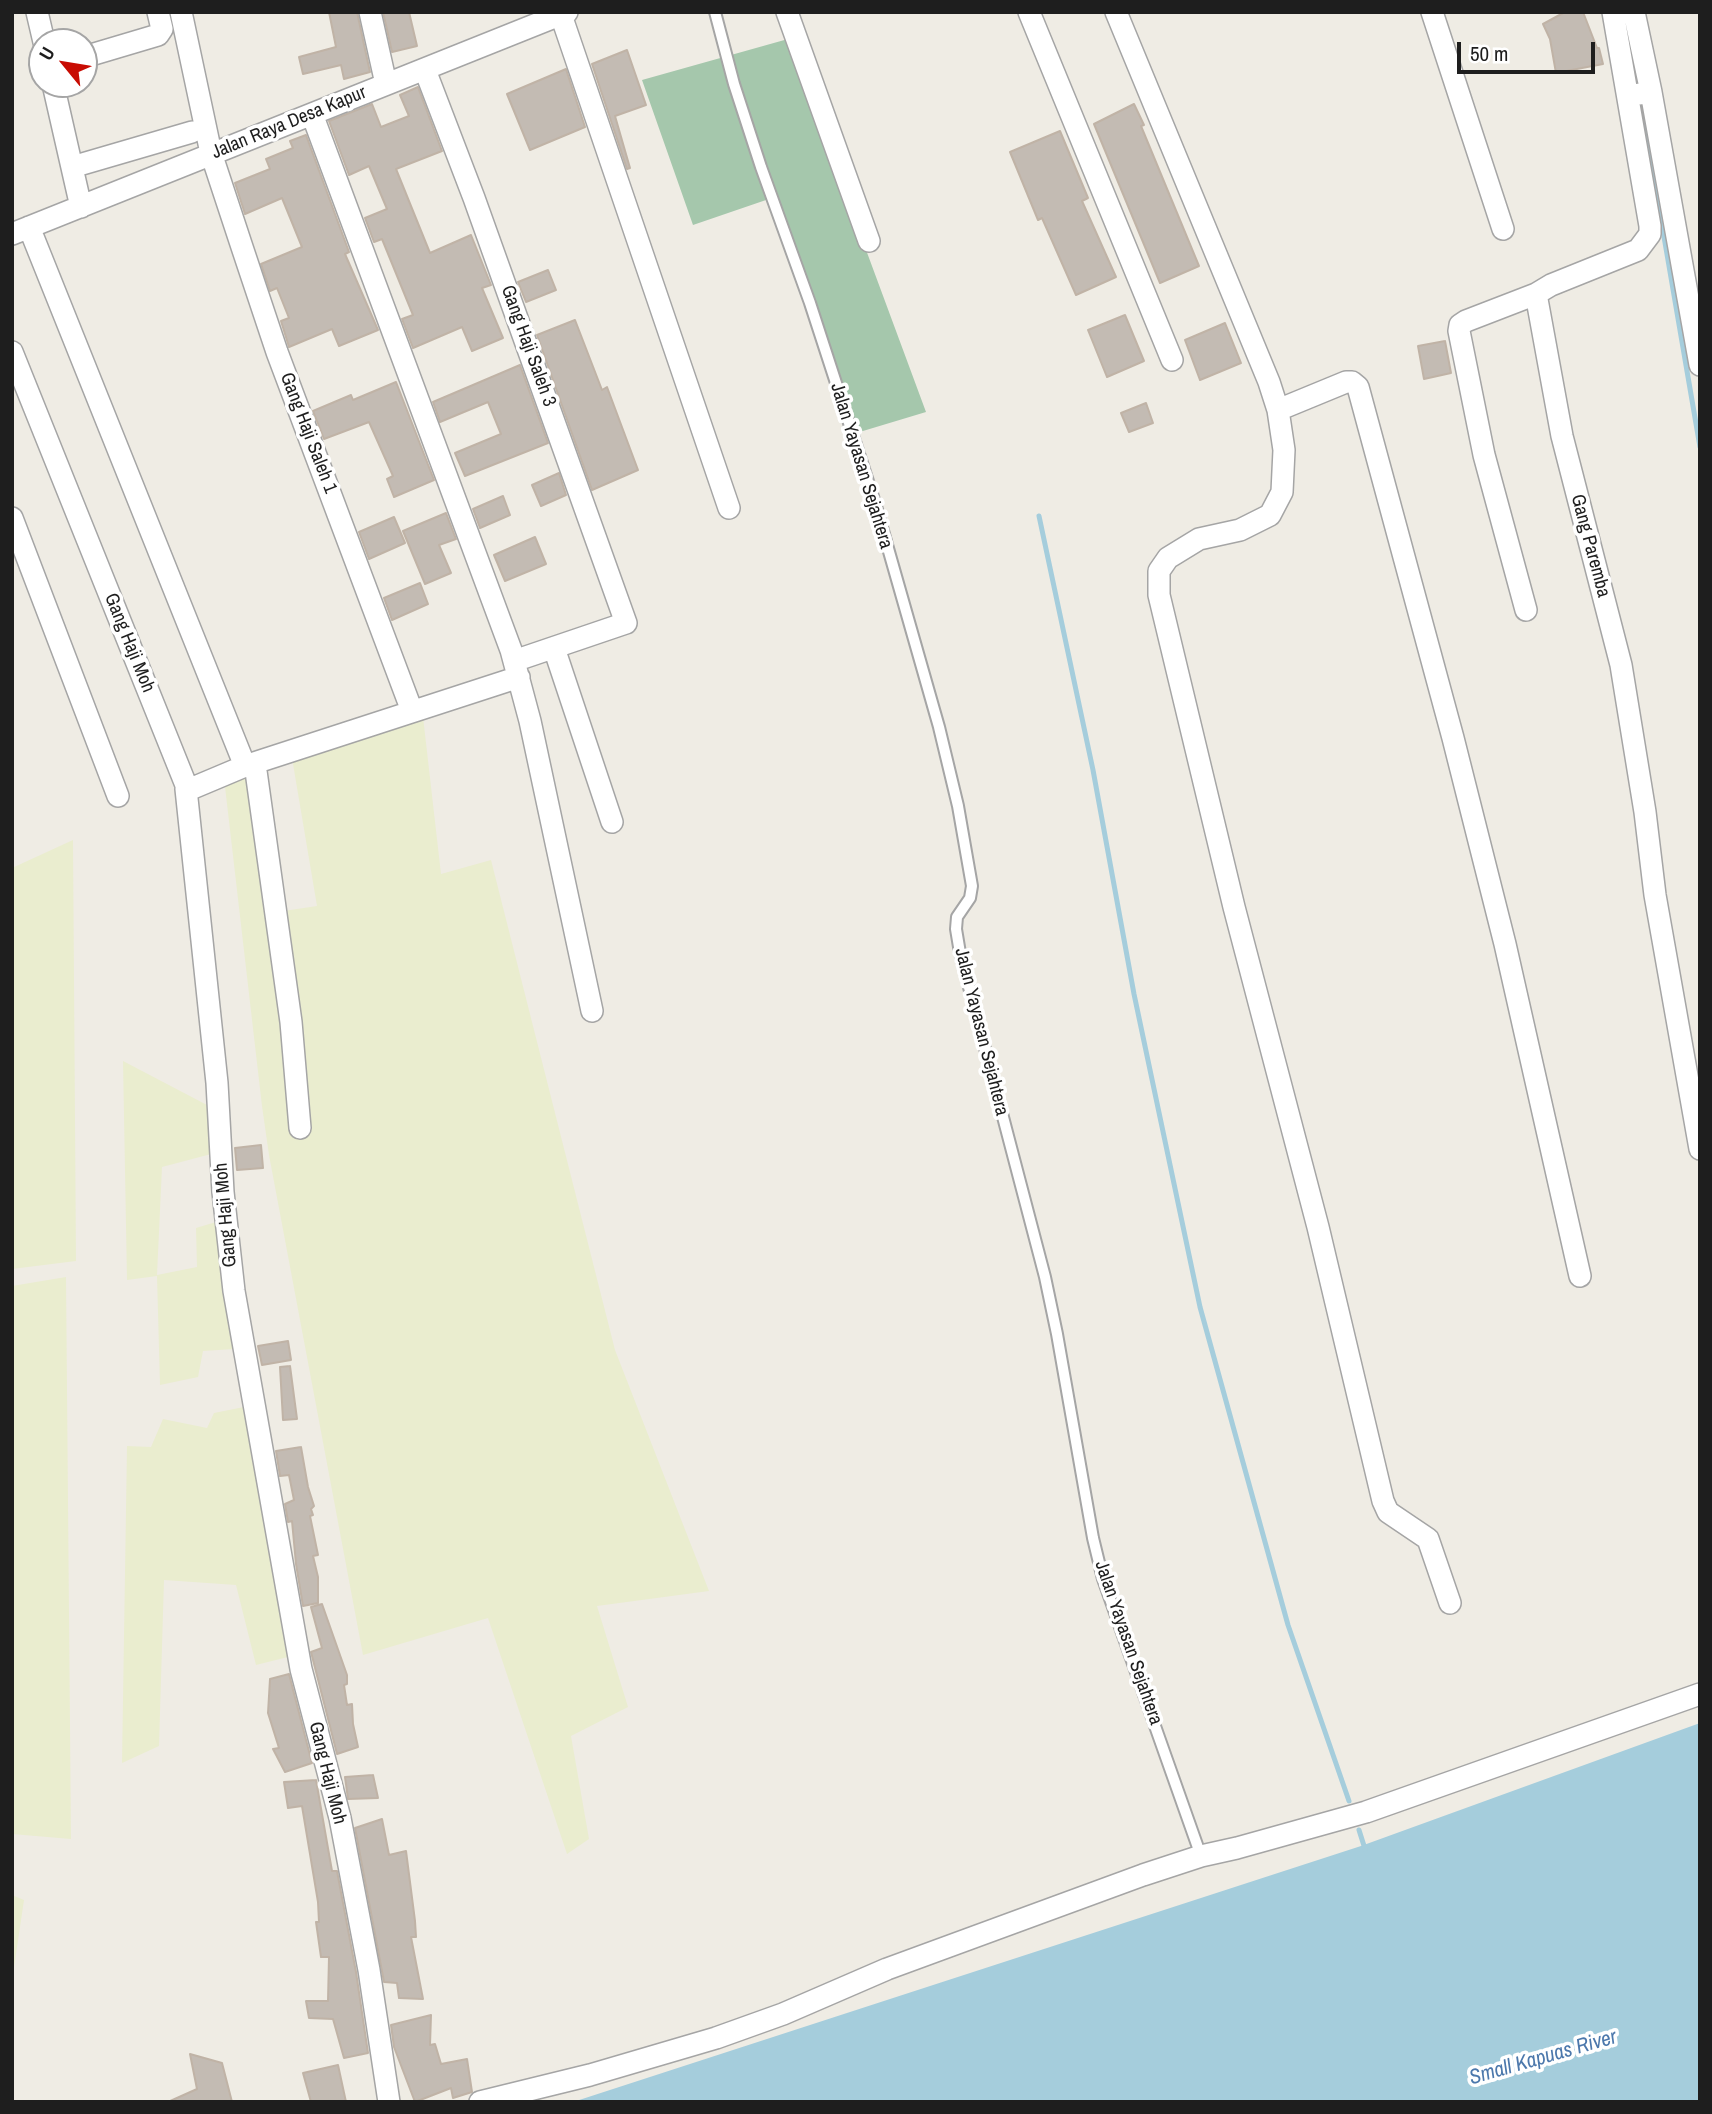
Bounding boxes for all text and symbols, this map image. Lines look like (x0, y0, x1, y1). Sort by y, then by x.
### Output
north arrow (28, 28, 98, 98)
scale bar (1460, 28, 1598, 72)
text: 50 m (1470, 39, 1508, 68)
text: U (32, 42, 61, 65)
street label: Jalan Raya Desa Kapur (208, 82, 370, 164)
street label: Gang Haji Saleh 3 (496, 282, 560, 410)
street label: Gang Haji Saleh 1 (275, 369, 341, 497)
street label: Jalan Yayasan Sejahtera (825, 380, 897, 552)
street label: Gang Paremba (1565, 492, 1615, 600)
street label: Gang Haji Moh (99, 590, 159, 696)
street label: Jalan Yayasan Sejahtera (949, 946, 1013, 1118)
street label: Gang Haji Moh (210, 1162, 242, 1268)
street label: Jalan Yayasan Sejahtera (1089, 1558, 1167, 1728)
street label: Gang Haji Moh (303, 1719, 351, 1827)
water label: Small Kapuas River (1466, 2025, 1620, 2091)

